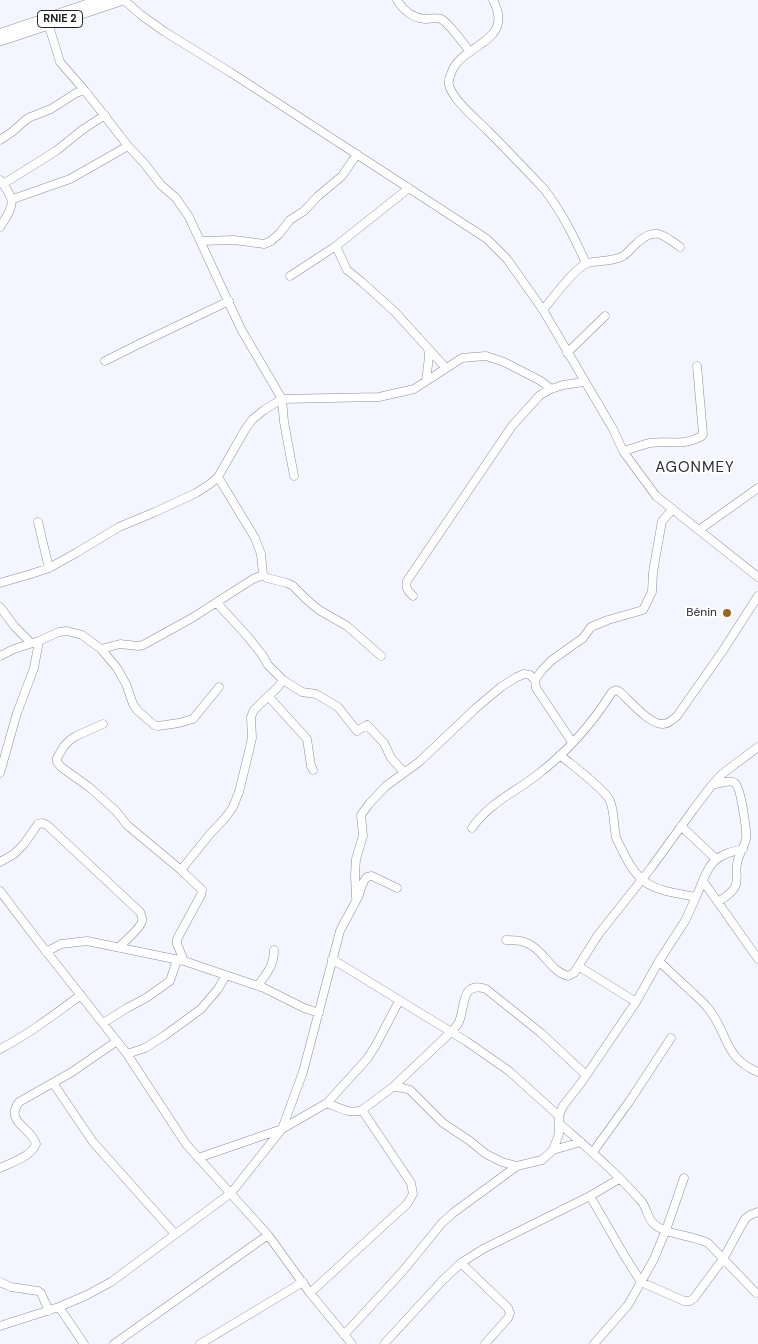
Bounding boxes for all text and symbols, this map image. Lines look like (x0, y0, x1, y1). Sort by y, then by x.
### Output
road number: RNIE 2 (38, 10, 82, 28)
district label: AGONMEY (654, 459, 736, 477)
place label: Bénin (686, 606, 717, 620)
marker: Bénin (721, 607, 733, 619)

